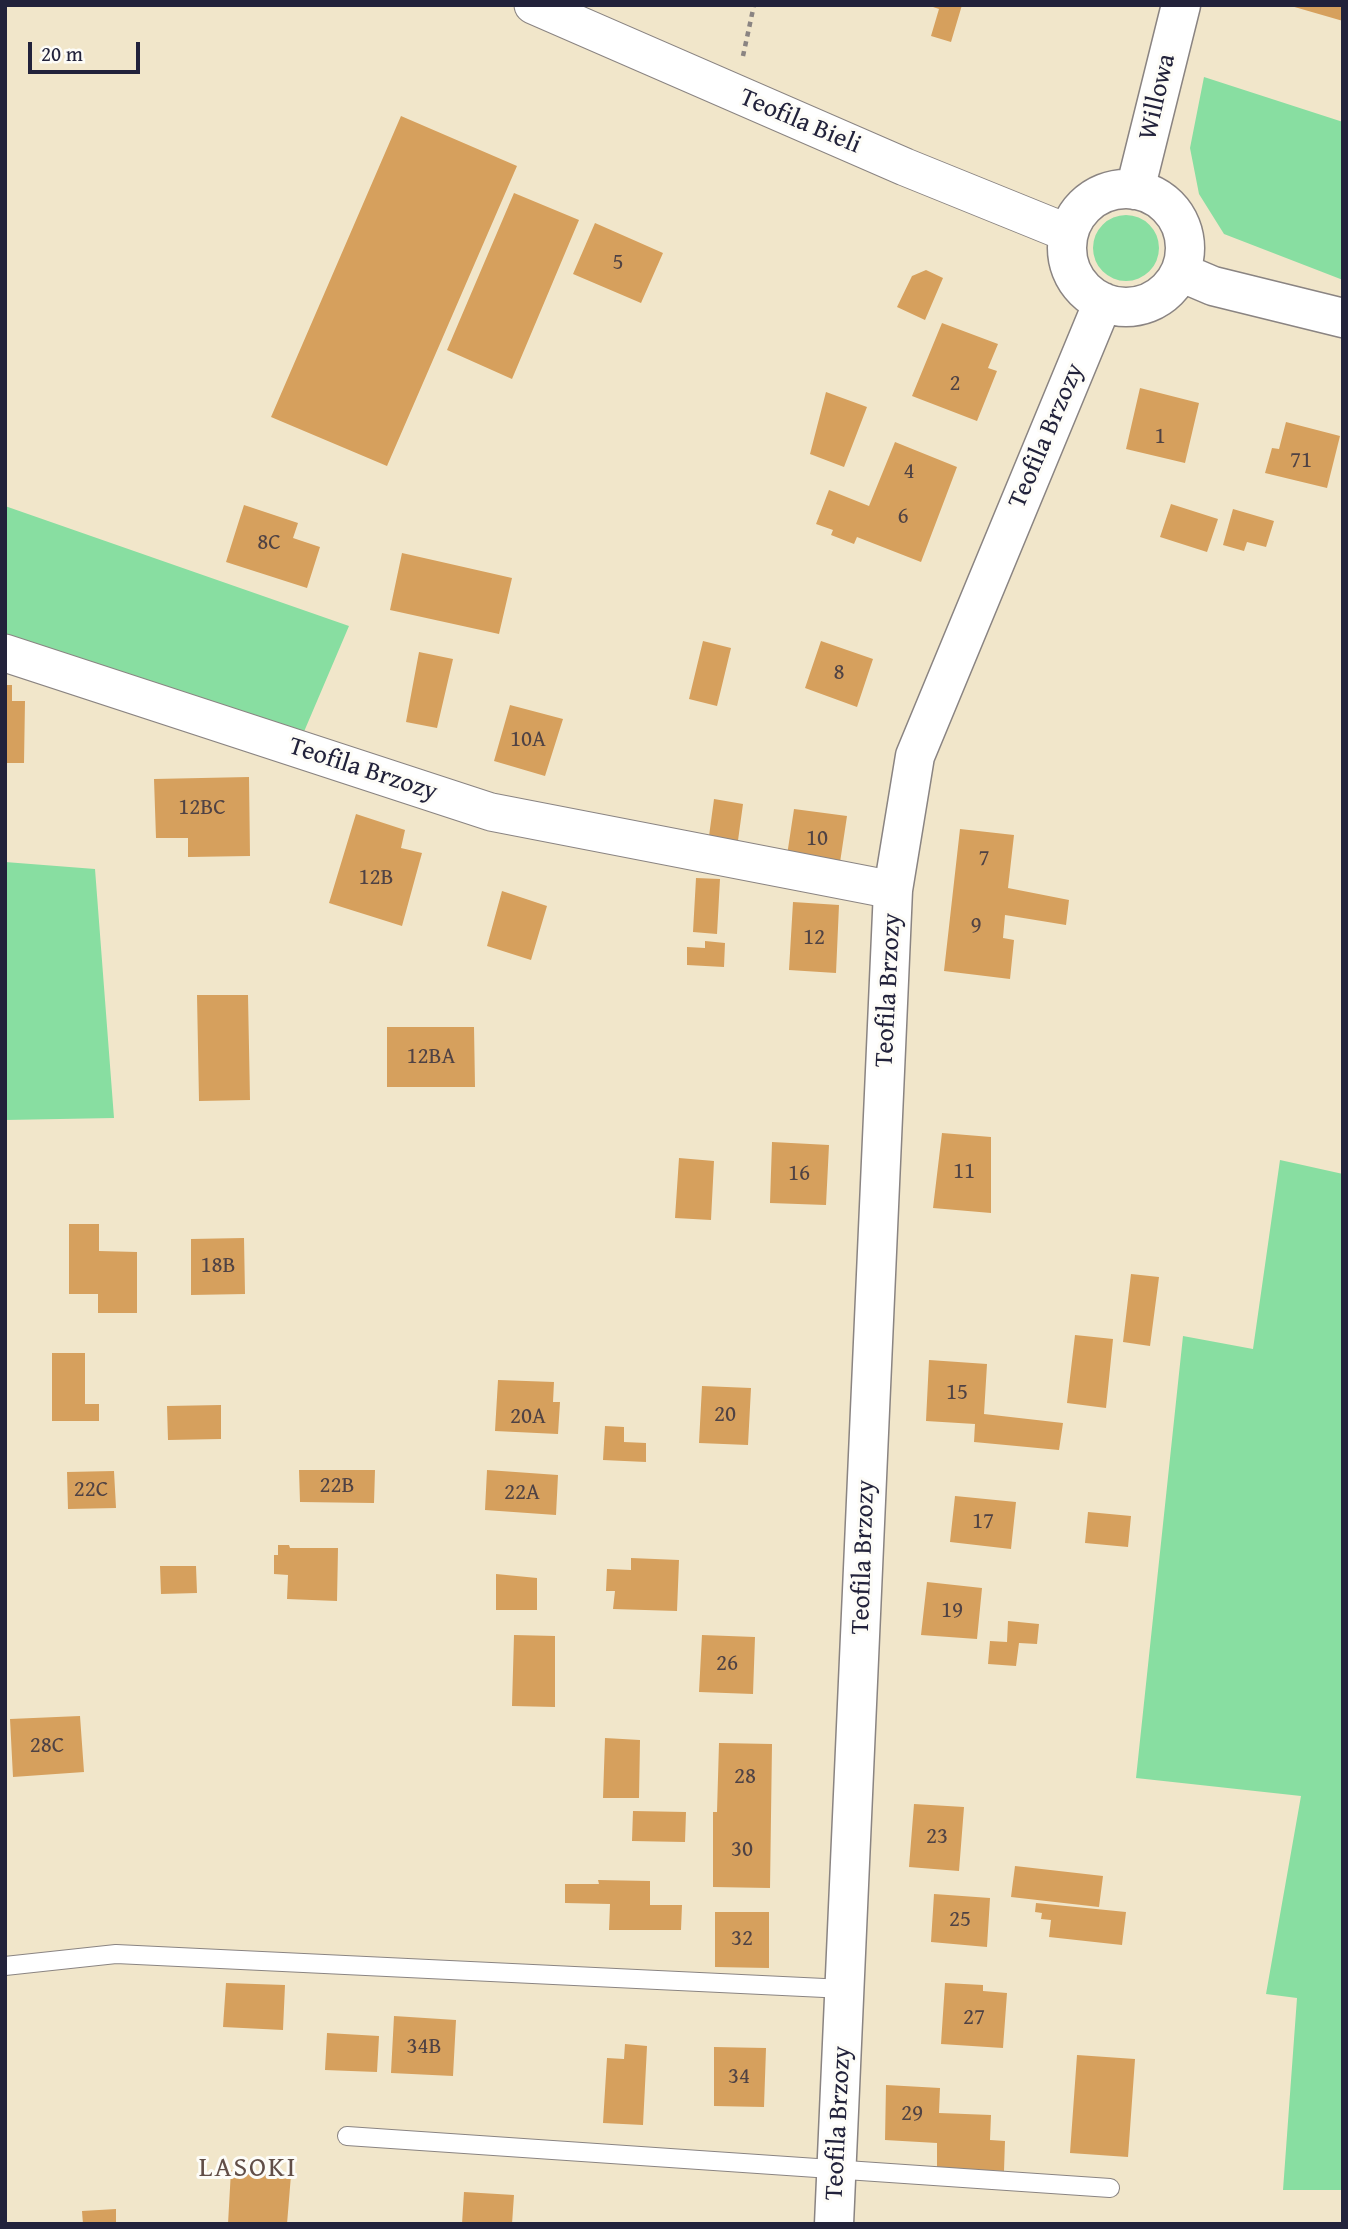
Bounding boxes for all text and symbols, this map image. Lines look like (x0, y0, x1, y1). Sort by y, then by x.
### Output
scale bar (32, 28, 144, 72)
text: 20 m (41, 38, 83, 69)
street label: Willowa (1133, 51, 1183, 143)
street label: Teofila Bieli (735, 82, 865, 162)
house number: 5 (612, 249, 624, 277)
street label: Teofila Brzozy (1002, 359, 1092, 513)
house number: 2 (949, 370, 961, 398)
house number: 1 (1154, 423, 1166, 451)
house number: 71 (1290, 447, 1312, 475)
house number: 4 (903, 458, 915, 486)
house number: 6 (897, 503, 909, 531)
house number: 8C (257, 529, 281, 557)
house number: 8 (833, 659, 845, 687)
house number: 10A (510, 726, 546, 754)
street label: Teofila Brzozy (285, 731, 441, 809)
house number: 12BC (178, 794, 226, 822)
house number: 10 (806, 825, 828, 853)
house number: 7 (978, 845, 990, 873)
house number: 12B (358, 864, 394, 892)
street label: Teofila Brzozy (869, 912, 909, 1068)
house number: 9 (970, 912, 982, 940)
house number: 12 (803, 924, 825, 952)
house number: 12BA (406, 1043, 456, 1071)
house number: 11 (953, 1158, 975, 1186)
house number: 16 (788, 1160, 810, 1188)
house number: 18B (200, 1252, 236, 1280)
house number: 15 (946, 1379, 968, 1407)
house number: 20 (714, 1401, 736, 1429)
house number: 20A (510, 1403, 546, 1431)
house number: 22B (319, 1472, 355, 1500)
house number: 22C (74, 1476, 108, 1504)
house number: 22A (504, 1479, 540, 1507)
street label: Teofila Brzozy (846, 1479, 882, 1635)
house number: 17 (972, 1508, 994, 1536)
house number: 19 (941, 1597, 963, 1625)
house number: 26 (716, 1650, 738, 1678)
house number: 28C (30, 1732, 64, 1760)
house number: 28 (734, 1763, 756, 1791)
house number: 23 (926, 1823, 948, 1851)
house number: 30 (731, 1836, 753, 1864)
house number: 25 (949, 1906, 971, 1934)
house number: 32 (731, 1925, 753, 1953)
house number: 27 (963, 2004, 985, 2032)
house number: 34B (406, 2033, 442, 2061)
street label: Teofila Brzozy (819, 2045, 859, 2201)
house number: 34 (728, 2063, 750, 2091)
house number: 29 (901, 2100, 923, 2128)
district label: LASOKI (200, 2152, 296, 2186)

